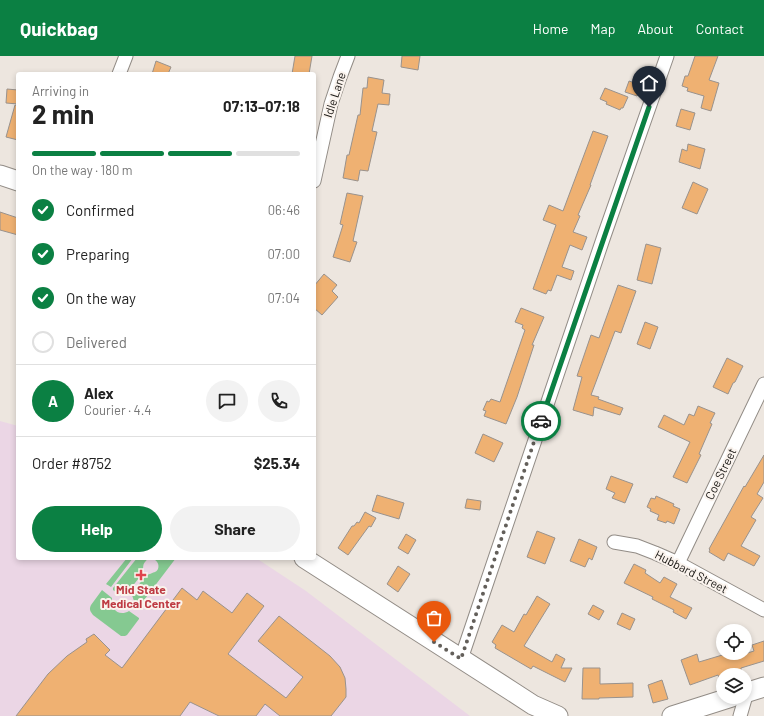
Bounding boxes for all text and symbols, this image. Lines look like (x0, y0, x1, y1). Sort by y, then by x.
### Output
text: Quickbag (20, 17, 98, 40)
text: Home (533, 20, 569, 37)
text: Map (591, 20, 615, 37)
text: About (637, 20, 674, 37)
text: Contact (696, 20, 744, 37)
pin (632, 66, 666, 107)
street label: Idle Lane (320, 70, 348, 119)
icon: home (638, 72, 660, 94)
text: Arriving in (32, 83, 89, 99)
text: 07:13–07:18 (223, 97, 300, 115)
text: 2 min (32, 98, 94, 129)
text: On the way · 180 m (32, 162, 133, 178)
icon: check (32, 199, 54, 221)
text: Confirmed (66, 201, 134, 219)
text: 06:46 (268, 202, 300, 218)
icon: check (32, 243, 54, 265)
text: Preparing (66, 245, 130, 263)
text: 07:00 (267, 246, 300, 262)
icon: check (32, 287, 54, 309)
text: On the way (66, 289, 136, 307)
text: 07:04 (268, 290, 300, 306)
text: Delivered (66, 333, 127, 351)
button: chat (206, 380, 248, 422)
button: phone (258, 380, 300, 422)
text: Alex (84, 384, 114, 402)
text: A (48, 392, 58, 410)
courier (521, 401, 561, 441)
text: Courier · 4.4 (84, 402, 152, 418)
icon: car (530, 410, 552, 432)
street label: Coe Street (702, 446, 739, 502)
text: Order #8752 (32, 454, 112, 472)
text: $25.34 (254, 454, 300, 472)
button: Help (32, 506, 162, 552)
button: Share (170, 506, 300, 552)
street label: Hubbard Street (653, 547, 730, 595)
marker: Mid State Medical Center (135, 569, 147, 581)
place label: Mid State Medical Center (101, 582, 181, 610)
pin (417, 601, 451, 642)
icon: bag (423, 607, 445, 629)
map controls (716, 624, 752, 704)
button: locate (716, 624, 752, 660)
button: layers (716, 668, 752, 704)

